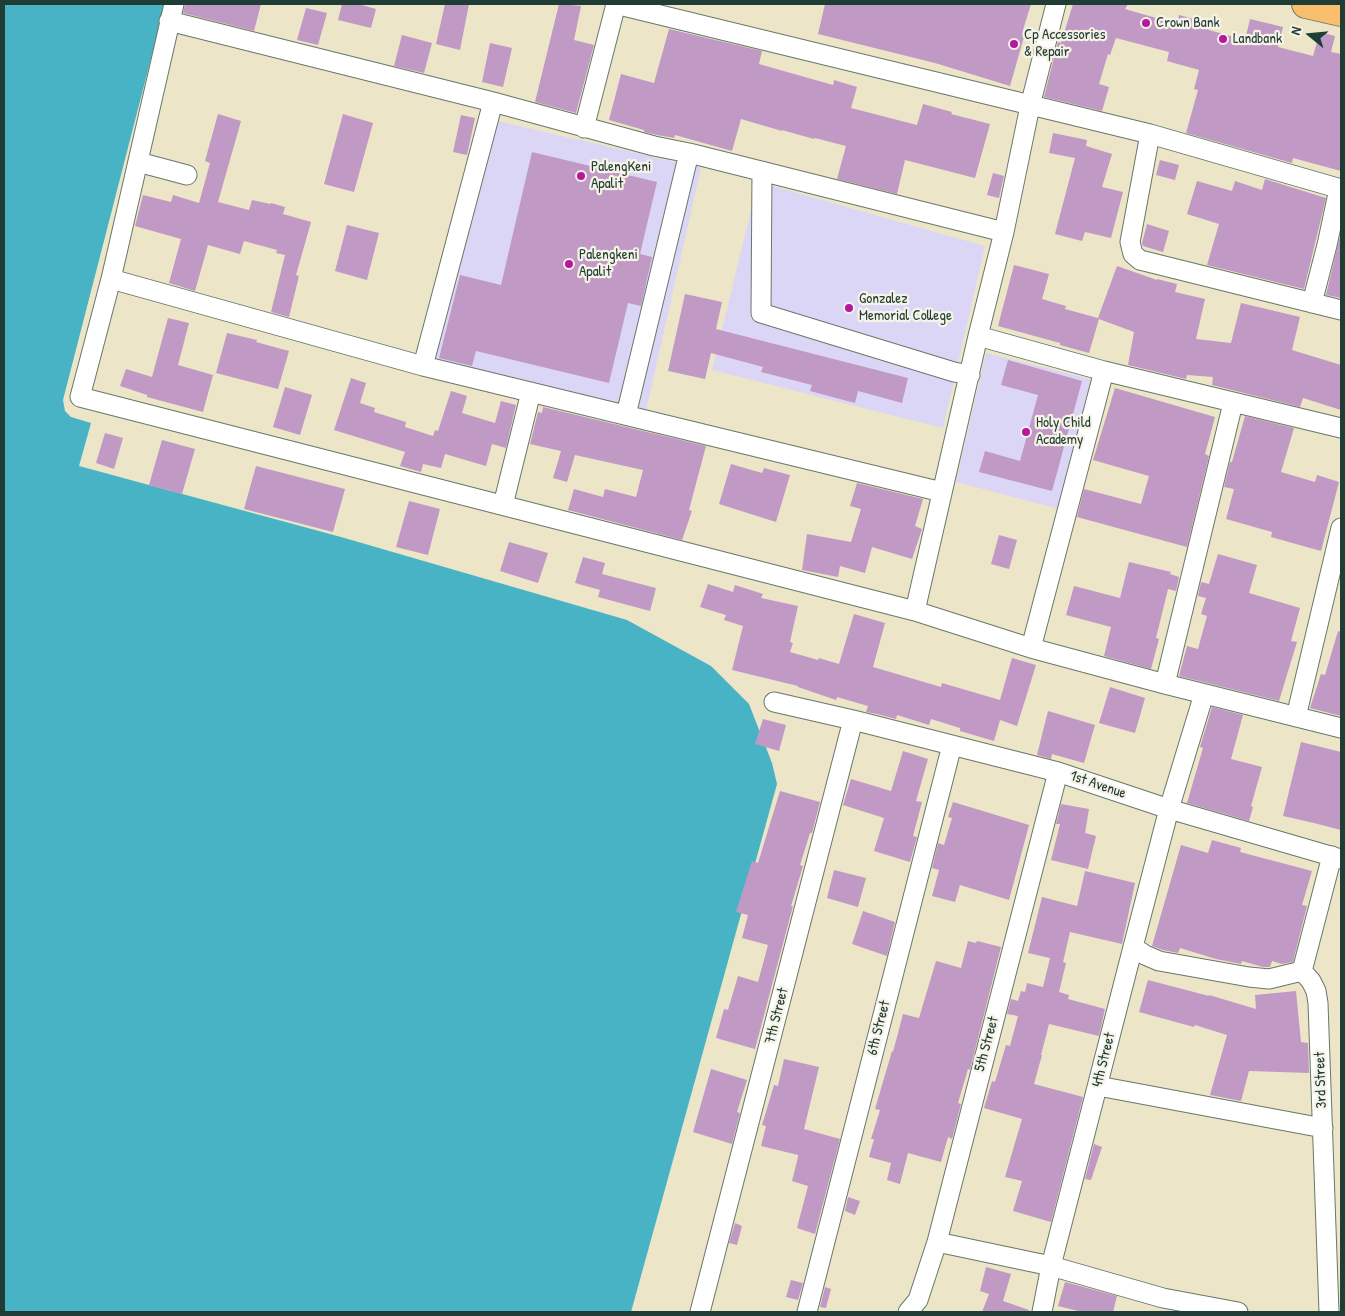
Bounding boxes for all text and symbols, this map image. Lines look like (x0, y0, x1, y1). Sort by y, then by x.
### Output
north arrow (1285, 10, 1335, 60)
place label: Crown Bank (1156, 14, 1220, 32)
marker: Crown Bank (1140, 17, 1152, 29)
text: N (1285, 24, 1305, 37)
place label: Cp Accessories & Repair (1024, 26, 1105, 61)
place label: Landbank (1233, 30, 1282, 48)
marker: Landbank (1217, 33, 1229, 45)
marker: Cp Accessories & Repair (1008, 38, 1020, 50)
place label: PalengKeni Apalit (591, 158, 651, 193)
marker: PalengKeni Apalit (575, 170, 587, 182)
place label: Palengkeni Apalit (579, 246, 638, 281)
marker: Palengkeni Apalit (563, 258, 575, 270)
place label: Gonzalez Memorial College (859, 290, 952, 325)
marker: Gonzalez Memorial College (843, 302, 855, 314)
place label: Holy Child Academy (1036, 414, 1091, 449)
marker: Holy Child Academy (1020, 426, 1032, 438)
street label: 1st Avenue (1068, 767, 1128, 803)
street label: 7th Street (761, 986, 793, 1046)
street label: 6th Street (864, 999, 894, 1057)
street label: 5th Street (971, 1015, 1003, 1073)
street label: 4th Street (1089, 1031, 1119, 1089)
street label: 3rd Street (1311, 1051, 1331, 1109)

